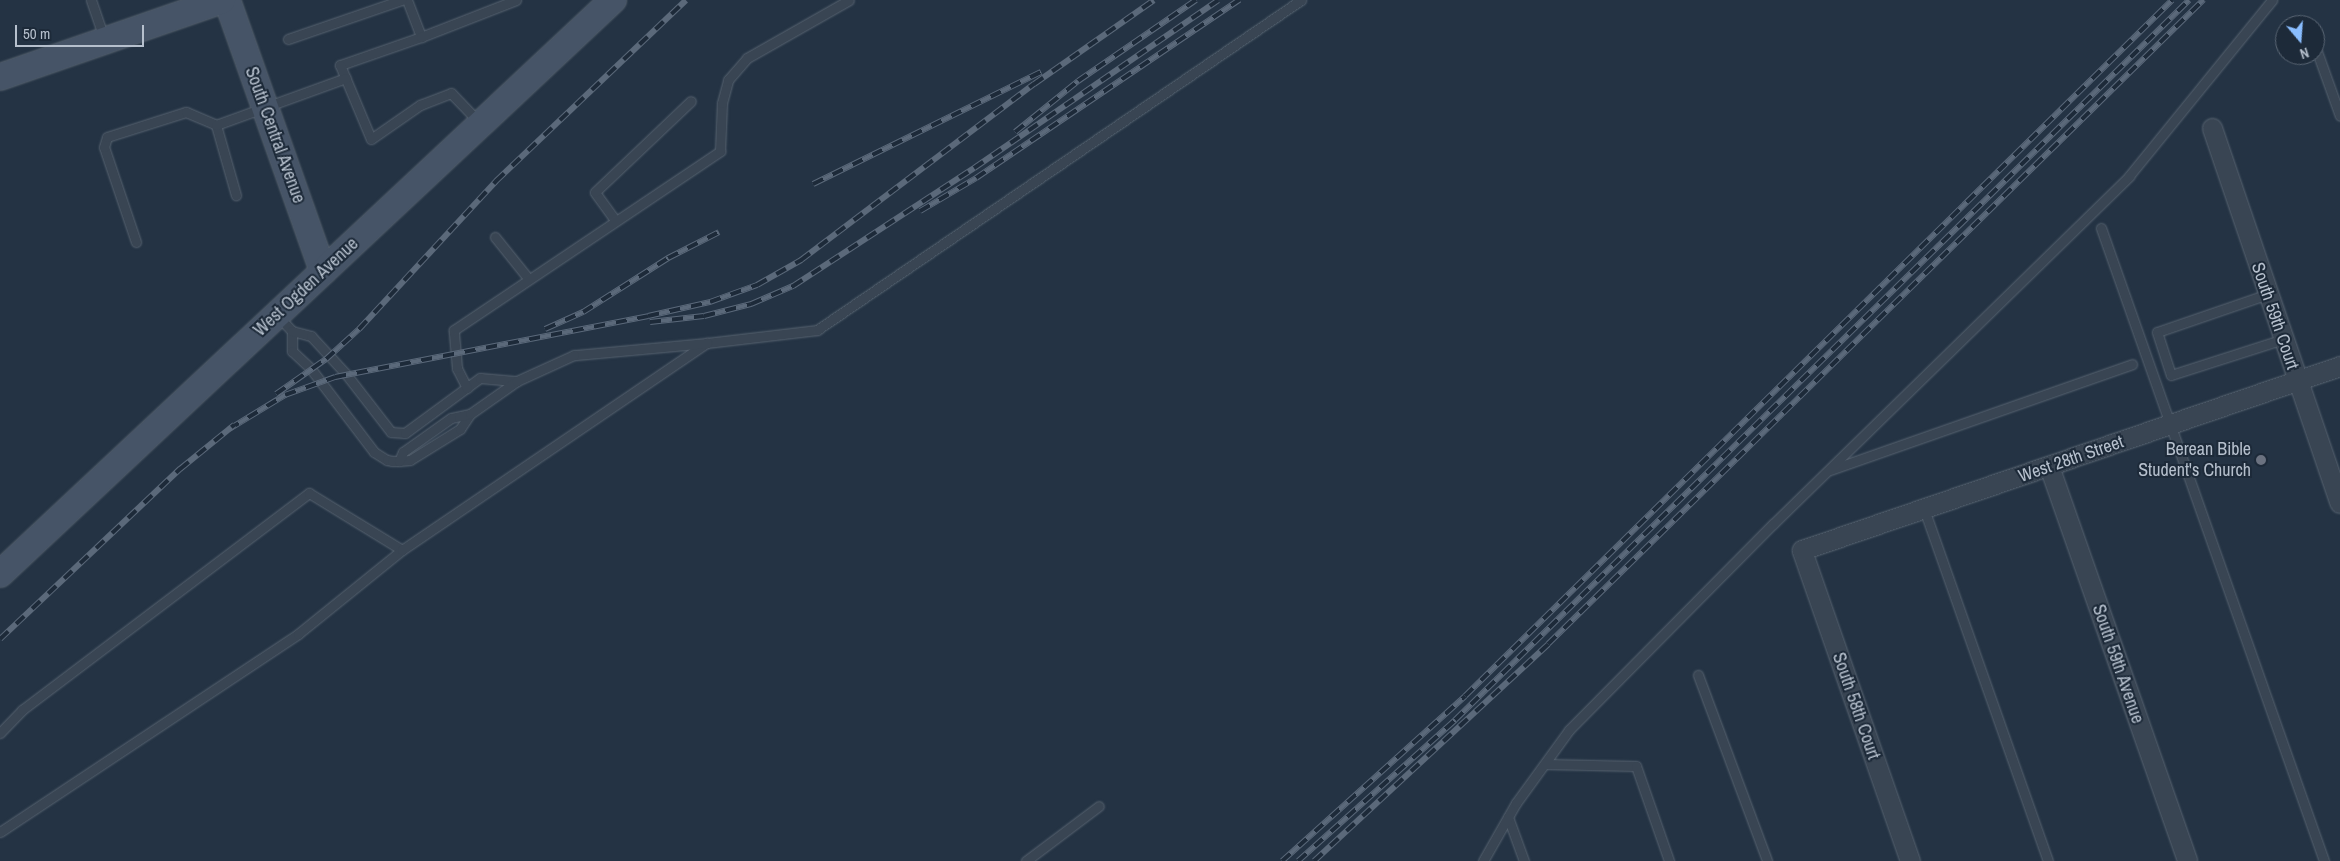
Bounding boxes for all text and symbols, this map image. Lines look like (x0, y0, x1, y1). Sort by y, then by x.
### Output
scale bar (18, 15, 146, 47)
north arrow (2275, 15, 2325, 65)
text: 50 m (23, 23, 50, 44)
text: N (2298, 43, 2311, 63)
street label: South Central Avenue (240, 64, 310, 206)
street label: West Ogden Avenue (249, 233, 363, 341)
street label: South 59th Court (2247, 260, 2303, 372)
street label: West 28th Street (2016, 431, 2126, 487)
place label: Berean Bible Student's Church (2138, 439, 2251, 482)
marker: Berean Bible Student's Church (2255, 454, 2267, 466)
street label: South 59th Avenue (2087, 601, 2149, 727)
street label: South 58th Court (1828, 650, 1884, 762)

